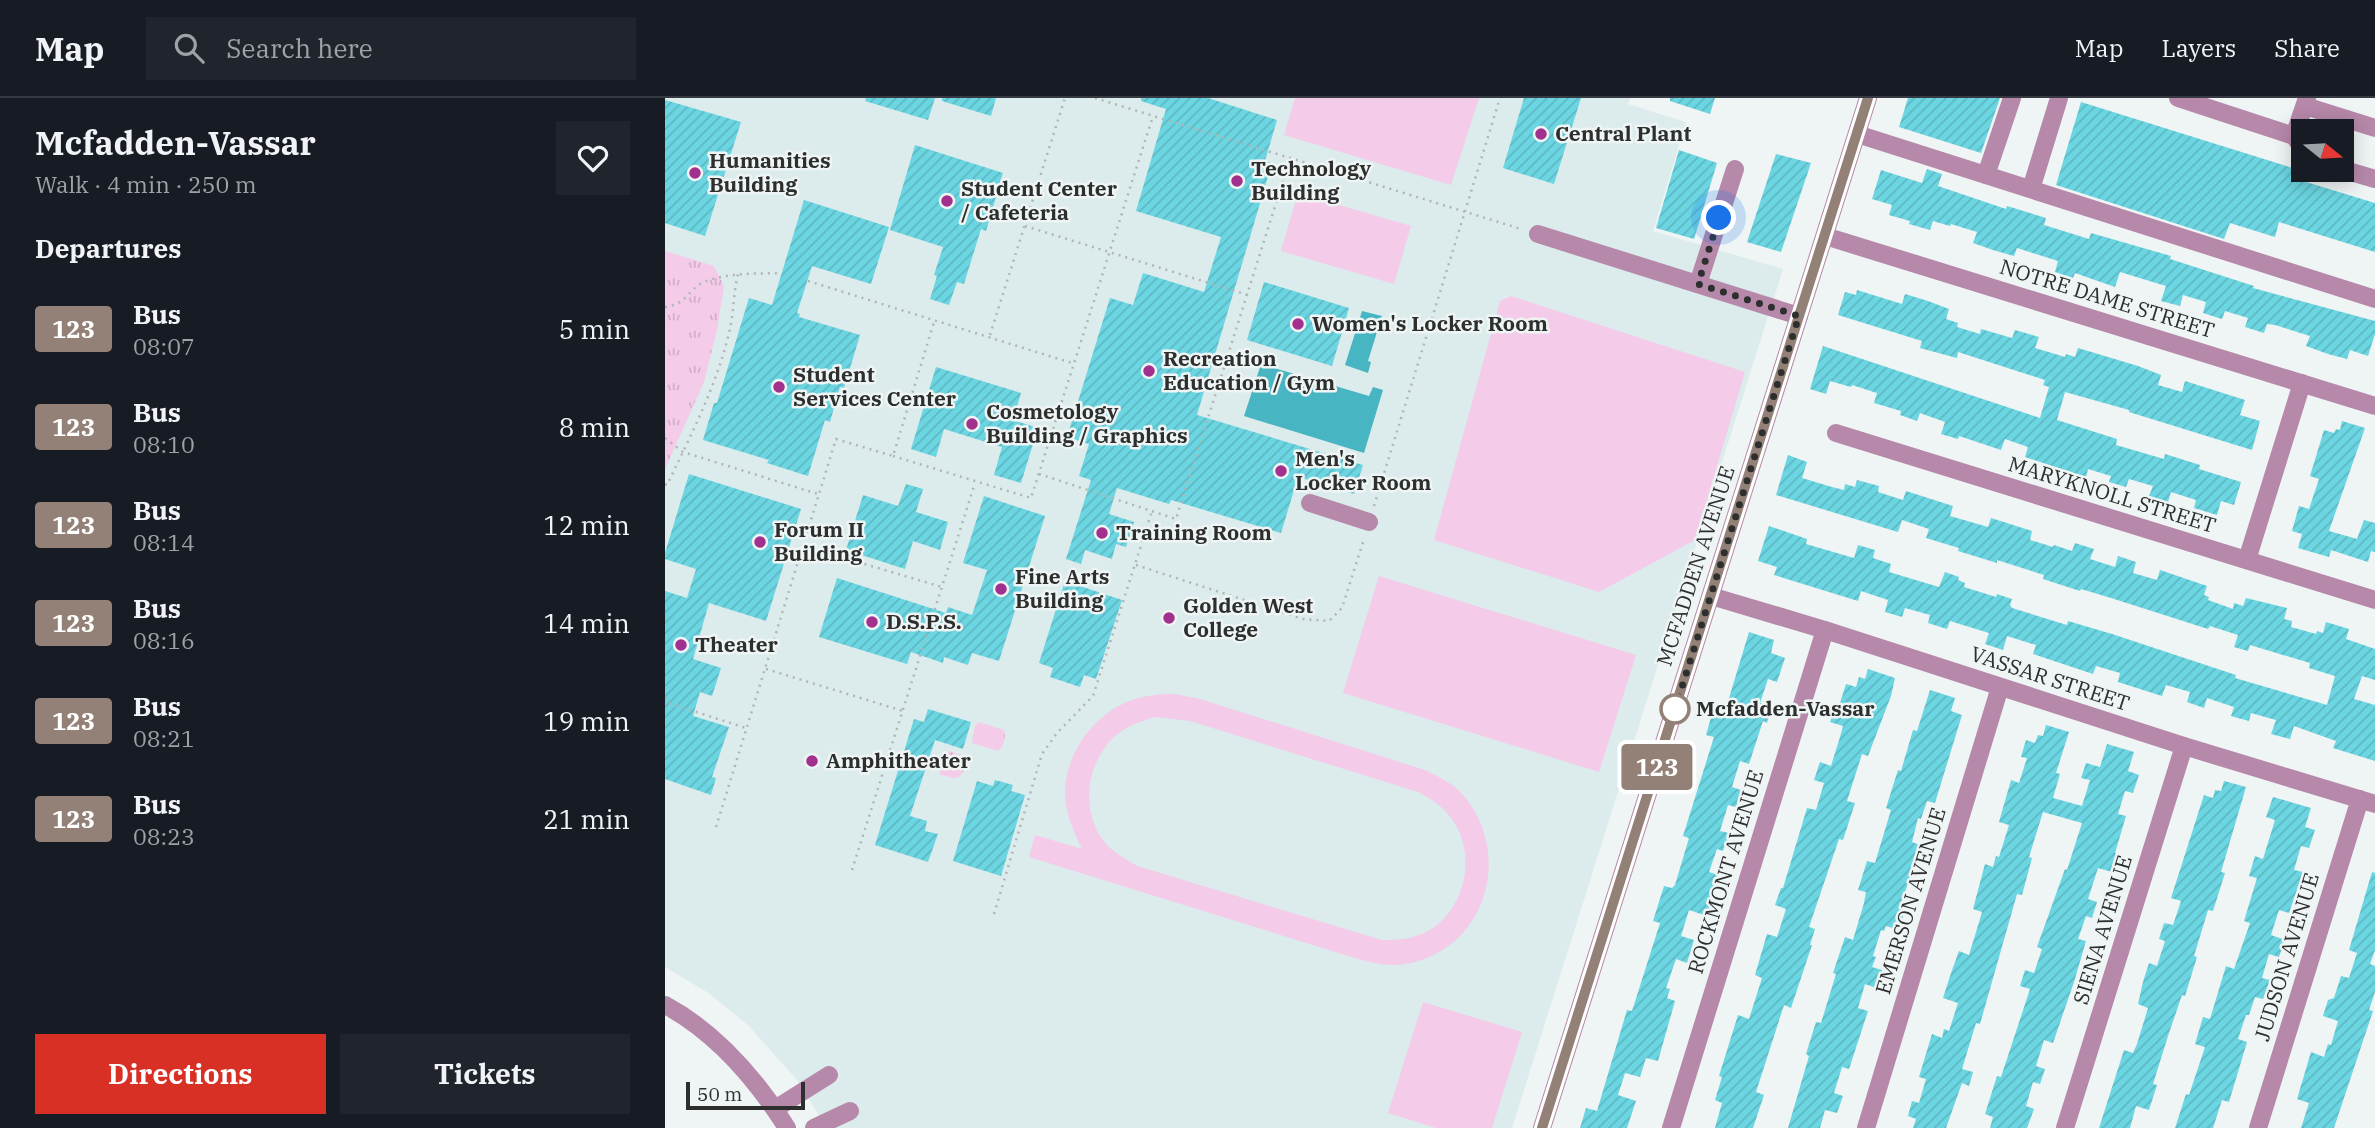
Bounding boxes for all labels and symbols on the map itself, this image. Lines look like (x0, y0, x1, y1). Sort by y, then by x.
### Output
place label: Central Plant (1555, 119, 1691, 147)
north arrow (2291, 119, 2354, 182)
marker: Central Plant (1533, 126, 1549, 142)
place label: Humanities Building (709, 146, 831, 198)
place label: Technology Building (1251, 154, 1371, 206)
marker: Humanities Building (687, 165, 703, 181)
marker: Technology Building (1229, 173, 1245, 189)
place label: Student Center / Cafeteria (961, 174, 1118, 226)
marker: Student Center / Cafeteria (939, 193, 955, 209)
your location (1701, 200, 1736, 235)
street label: NOTRE DAME STREET (1996, 252, 2218, 344)
place label: Women's Locker Room (1312, 309, 1548, 337)
marker: Women's Locker Room (1290, 316, 1306, 332)
place label: Recreation Education / Gym (1163, 344, 1335, 396)
place label: Student Services Center (793, 360, 957, 412)
marker: Recreation Education / Gym (1141, 363, 1157, 379)
marker: Student Services Center (771, 379, 787, 395)
place label: Cosmetology Building / Graphics (986, 397, 1188, 449)
marker: Cosmetology Building / Graphics (964, 416, 980, 432)
place label: Men's Locker Room (1295, 444, 1431, 496)
street label: MARYKNOLL STREET (2005, 449, 2220, 539)
street label: MCFADDEN AVENUE (1649, 462, 1741, 669)
marker: Men's Locker Room (1273, 463, 1289, 479)
place label: Forum II Building (774, 515, 864, 567)
place label: Training Room (1116, 518, 1272, 546)
marker: Training Room (1094, 525, 1110, 541)
marker: Forum II Building (752, 534, 768, 550)
place label: Fine Arts Building (1015, 562, 1109, 614)
marker: Fine Arts Building (993, 581, 1009, 597)
place label: Golden West College (1183, 591, 1313, 643)
place label: D.S.P.S. (886, 607, 962, 635)
marker: Golden West College (1161, 610, 1177, 626)
marker: D.S.P.S. (864, 614, 880, 630)
place label: Theater (695, 630, 779, 658)
marker: Theater (673, 637, 689, 653)
street label: VASSAR STREET (1967, 639, 2133, 717)
marker: Mcfadden-Vassar (1660, 694, 1690, 724)
place label: Mcfadden-Vassar (1696, 694, 1875, 722)
line badge: 123 (1617, 744, 1697, 790)
place label: Amphitheater (826, 746, 971, 774)
marker: Amphitheater (804, 753, 820, 769)
street label: ROCKMONT AVENUE (1681, 766, 1769, 977)
street label: EMERSON AVENUE (1868, 804, 1952, 998)
street label: SIENA AVENUE (2066, 852, 2138, 1008)
street label: JUDSON AVENUE (2247, 869, 2325, 1044)
scale bar (686, 1079, 805, 1111)

